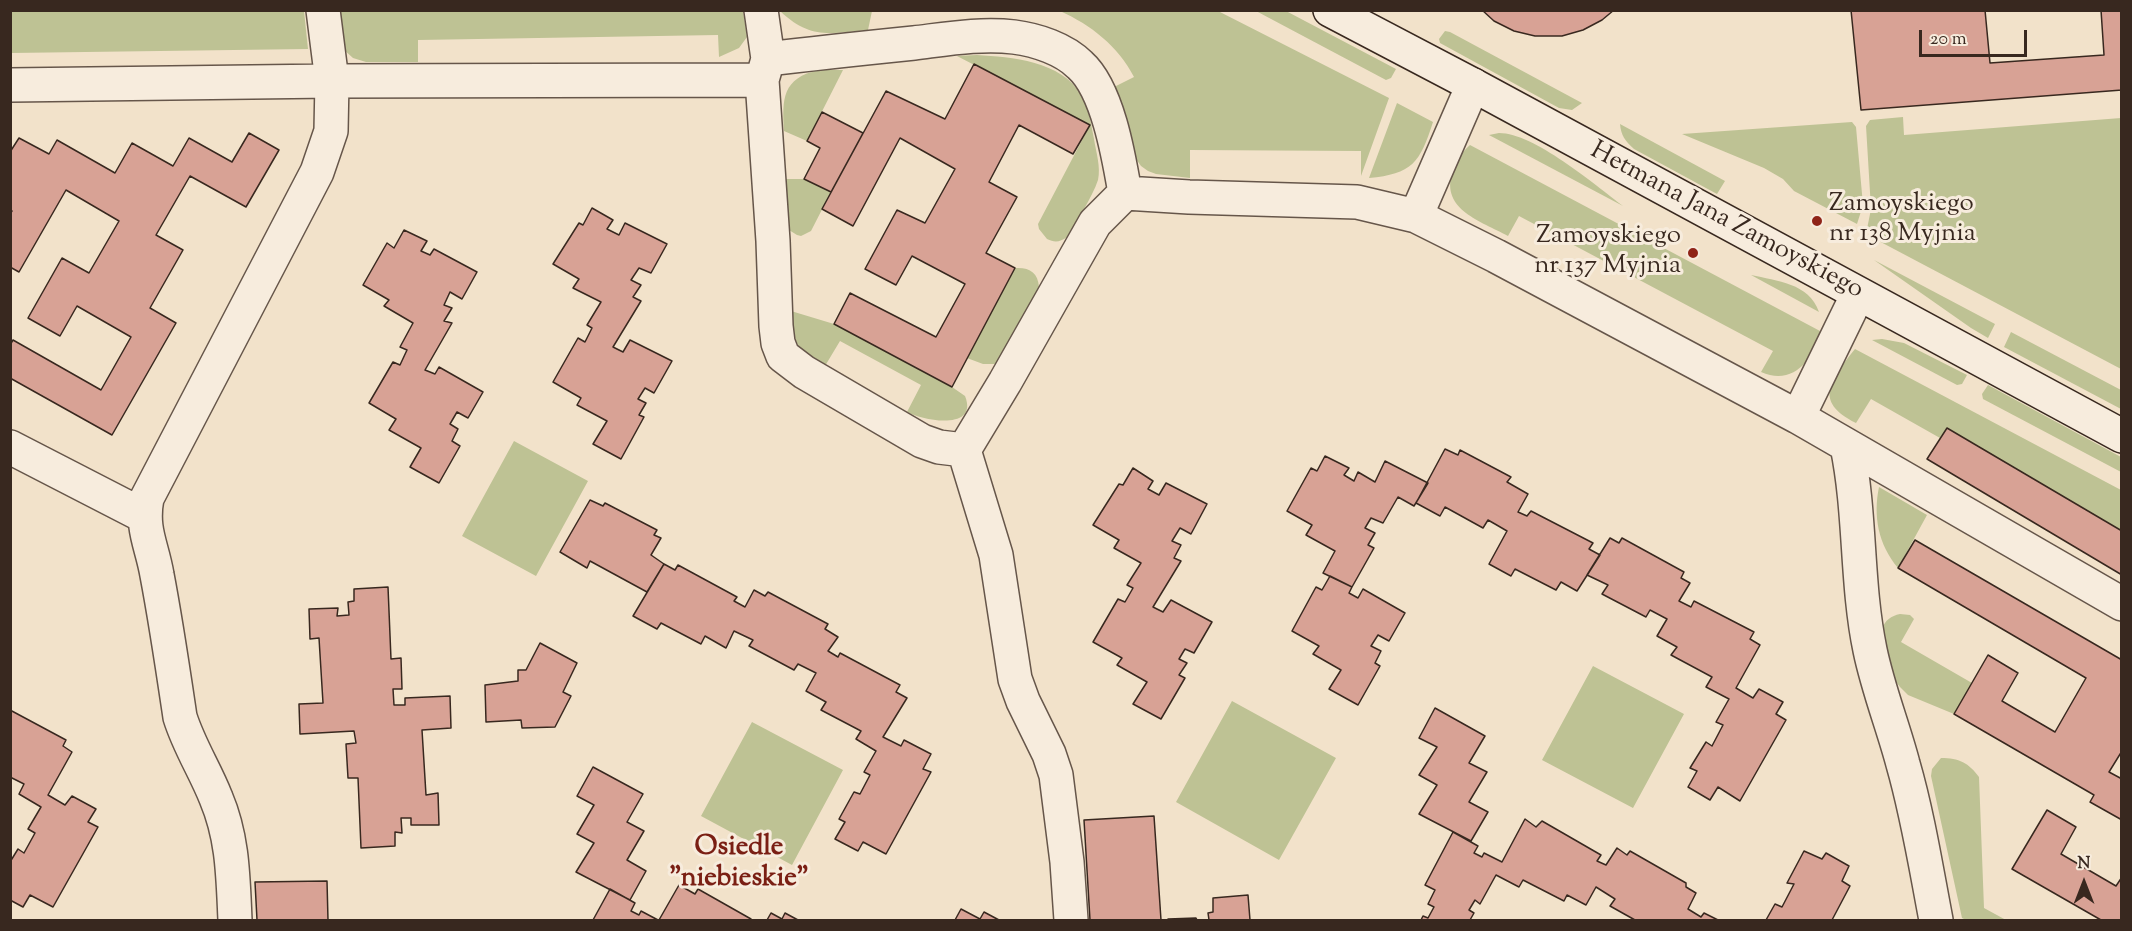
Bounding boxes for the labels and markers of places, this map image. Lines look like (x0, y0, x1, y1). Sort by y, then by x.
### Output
place label: Zamoyskiego nr 138 Myjnia (1829, 190, 1976, 252)
marker: Zamoyskiego nr 138 Myjnia (1810, 214, 1824, 228)
place label: Zamoyskiego nr 137 Myjnia (1534, 222, 1681, 284)
marker: Zamoyskiego nr 137 Myjnia (1686, 246, 1700, 260)

